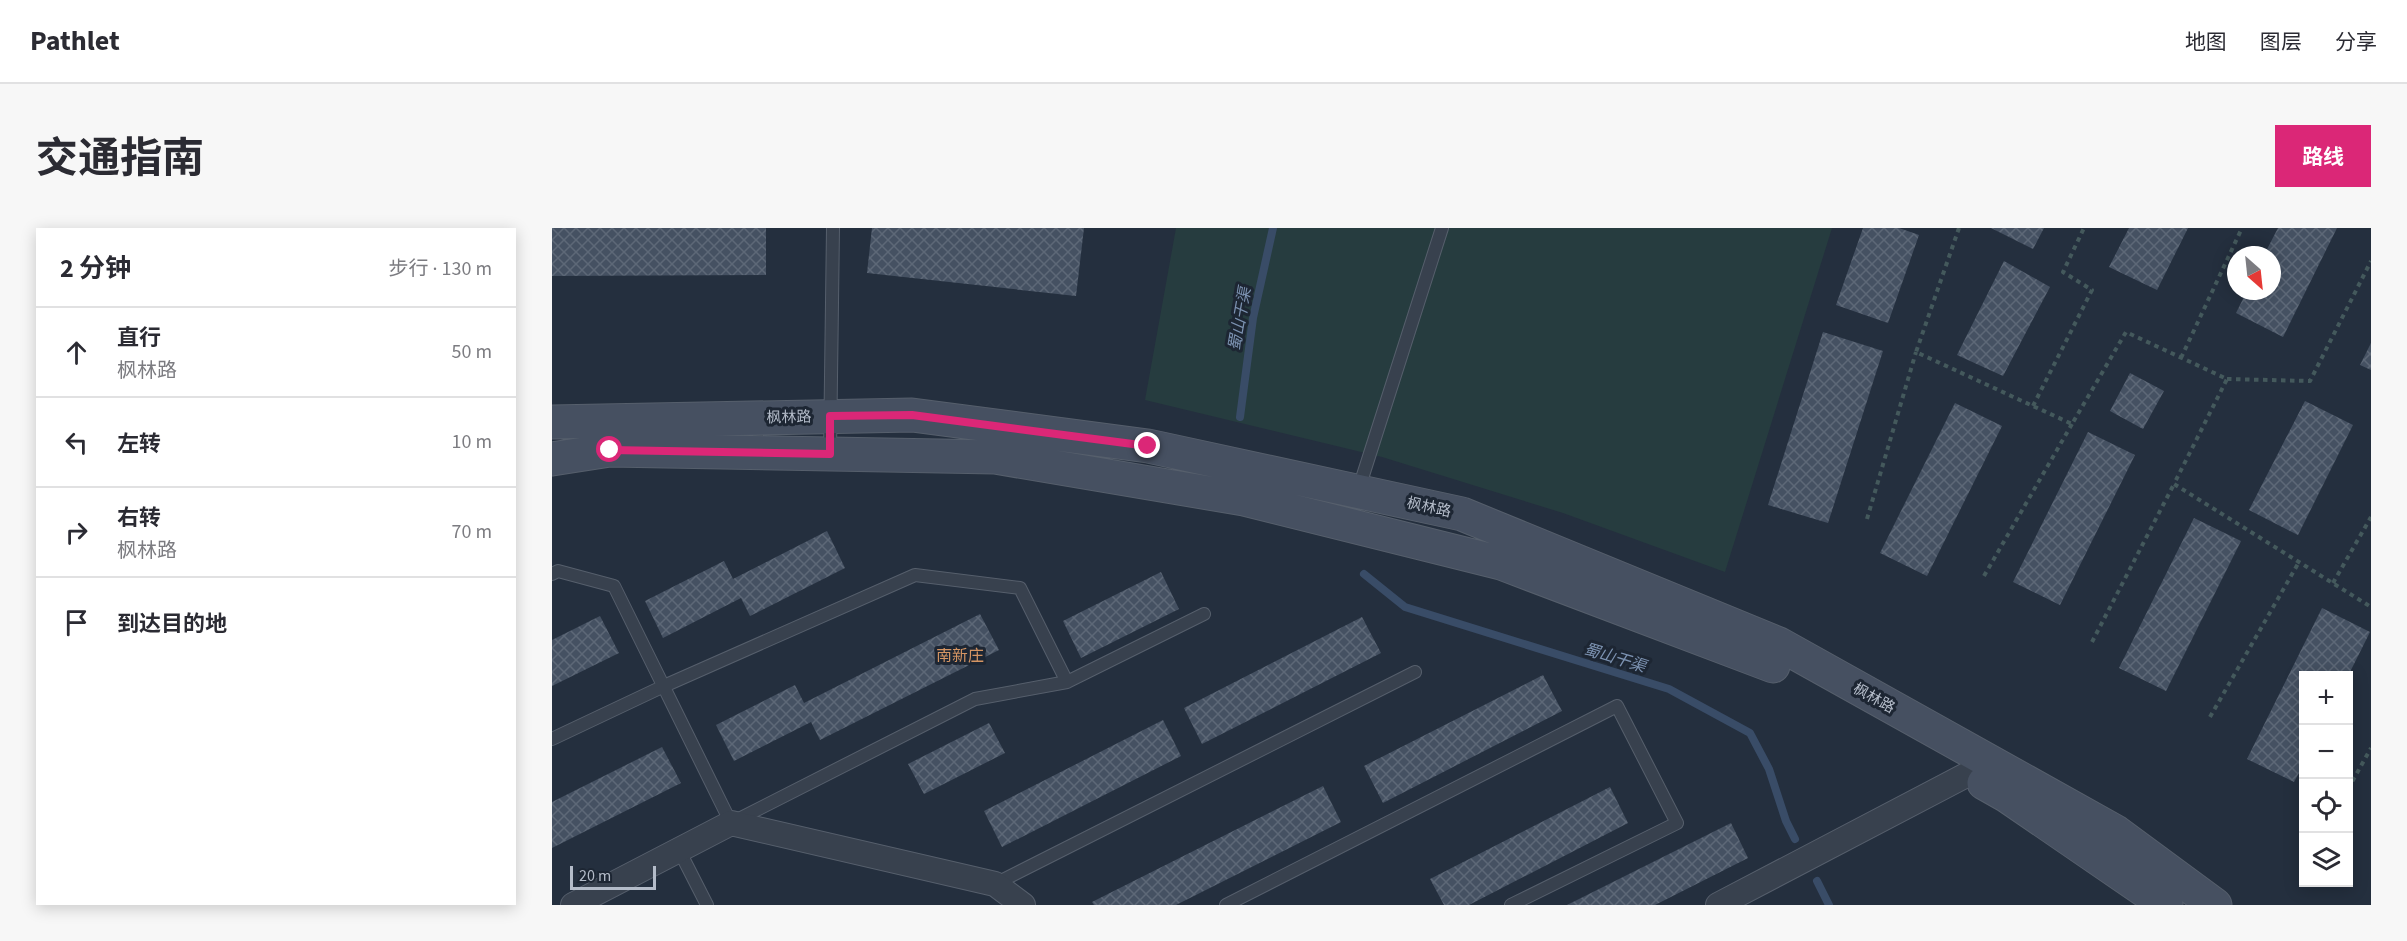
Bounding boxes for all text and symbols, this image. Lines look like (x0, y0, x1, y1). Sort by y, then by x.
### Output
text: Pathlet (30, 21, 120, 61)
text: 地图 (2185, 27, 2227, 57)
text: 图层 (2260, 27, 2302, 57)
text: 分享 (2335, 27, 2377, 57)
button: 路线 (2275, 125, 2371, 187)
text: 交通指南 (36, 129, 204, 189)
north arrow (2227, 246, 2281, 300)
text: 2 分钟 (60, 250, 131, 287)
text: 步行 · 130 m (389, 255, 492, 283)
water label: 蜀山干渠 (1224, 284, 1257, 353)
text: 直行 (117, 322, 161, 354)
icon: ahead (60, 336, 93, 369)
text: 50 m (452, 338, 492, 366)
text: 枫林路 (117, 357, 177, 385)
street label: 枫林路 (766, 407, 812, 428)
icon: left (60, 426, 93, 459)
text: 左转 (117, 428, 161, 460)
text: 10 m (452, 428, 492, 456)
route end (1134, 432, 1160, 458)
route start (596, 436, 622, 462)
street label: 枫林路 (1405, 493, 1453, 522)
text: 右转 (117, 502, 161, 534)
icon: right (60, 516, 93, 549)
text: 70 m (452, 518, 492, 546)
text: 枫林路 (117, 537, 177, 565)
icon: arrive (60, 606, 93, 639)
text: 到达目的地 (117, 608, 227, 640)
water label: 蜀山干渠 (1581, 638, 1650, 678)
district label: 南新庄 (936, 645, 984, 667)
map controls (2299, 671, 2353, 887)
button: + (2299, 671, 2353, 725)
street label: 枫林路 (1849, 678, 1899, 719)
button: − (2299, 725, 2353, 779)
button: locate (2299, 779, 2353, 833)
button: layers (2299, 833, 2353, 887)
scale bar (570, 863, 656, 890)
text: 20 m (579, 865, 611, 887)

